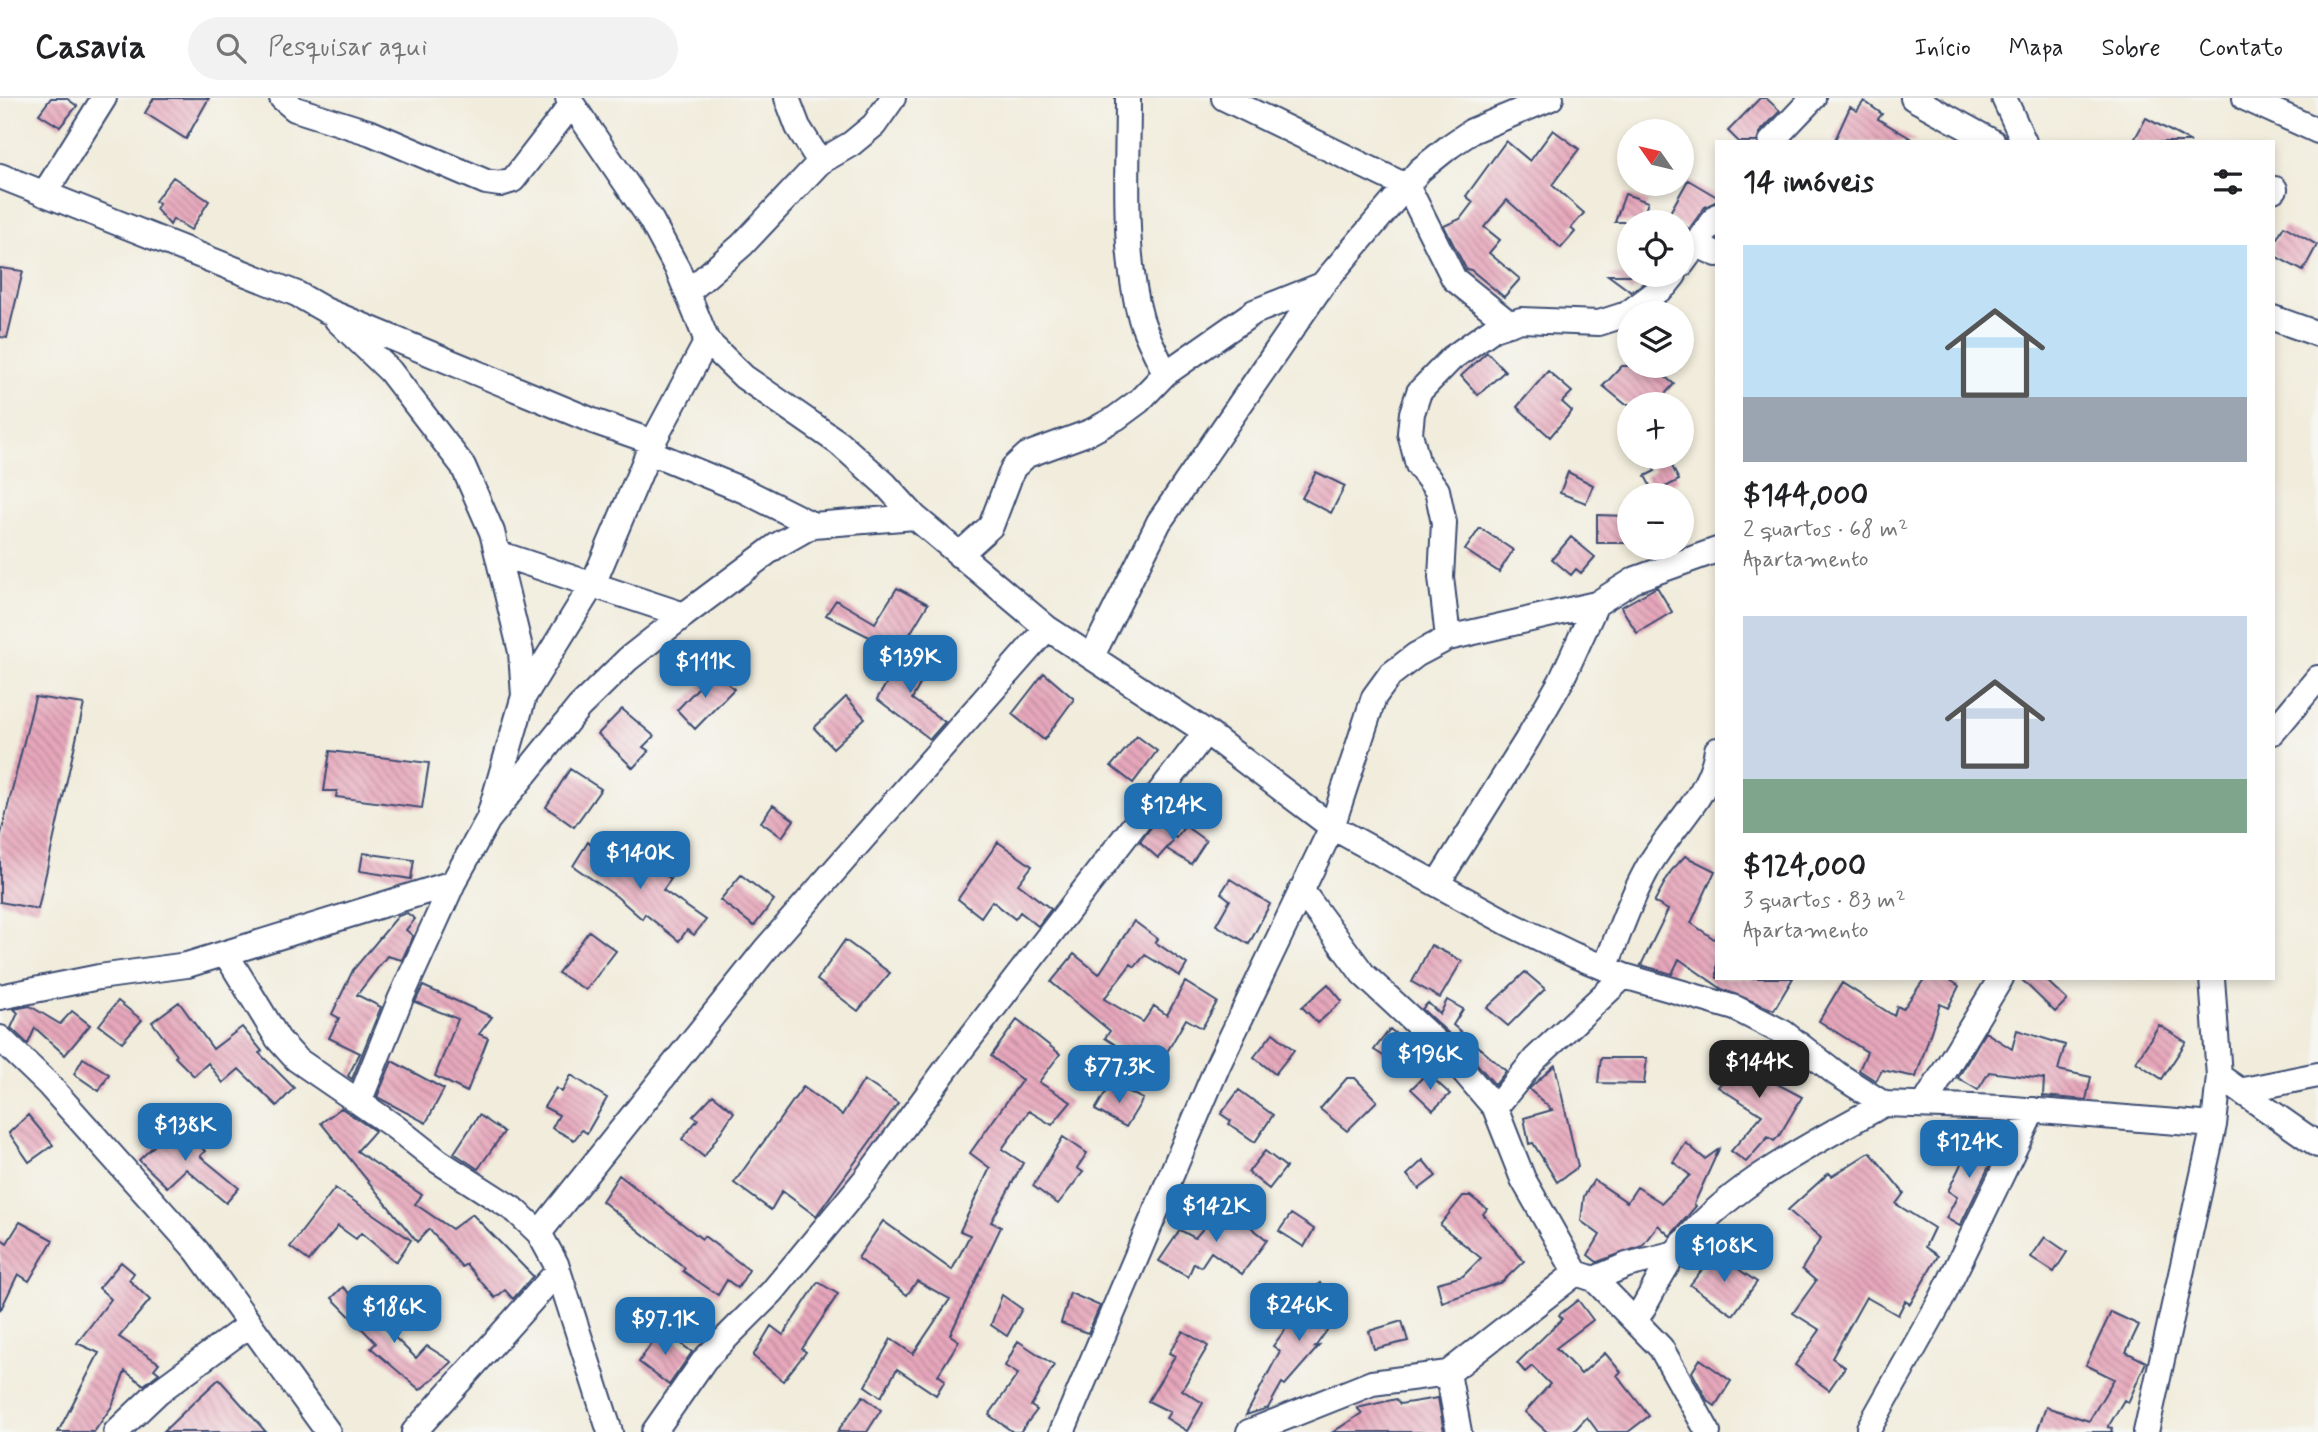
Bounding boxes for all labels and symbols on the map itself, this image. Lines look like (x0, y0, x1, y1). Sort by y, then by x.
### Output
north arrow (1617, 119, 1694, 196)
pin: $139K (861, 636, 959, 695)
pin: $111K (656, 640, 754, 700)
pin: $124K (1124, 784, 1222, 843)
pin: $140K (591, 832, 689, 891)
pin: $196K (1381, 1032, 1479, 1092)
pin: $144K (1710, 1040, 1808, 1100)
pin: $77.3K (1062, 1046, 1176, 1105)
pin: $138K (136, 1104, 234, 1163)
pin: $124K (1920, 1121, 2018, 1180)
pin: $142K (1167, 1184, 1265, 1244)
pin: $108K (1675, 1224, 1773, 1284)
pin: $246K (1250, 1284, 1348, 1343)
pin: $186K (345, 1286, 443, 1345)
pin: $97.1K (608, 1298, 722, 1357)

